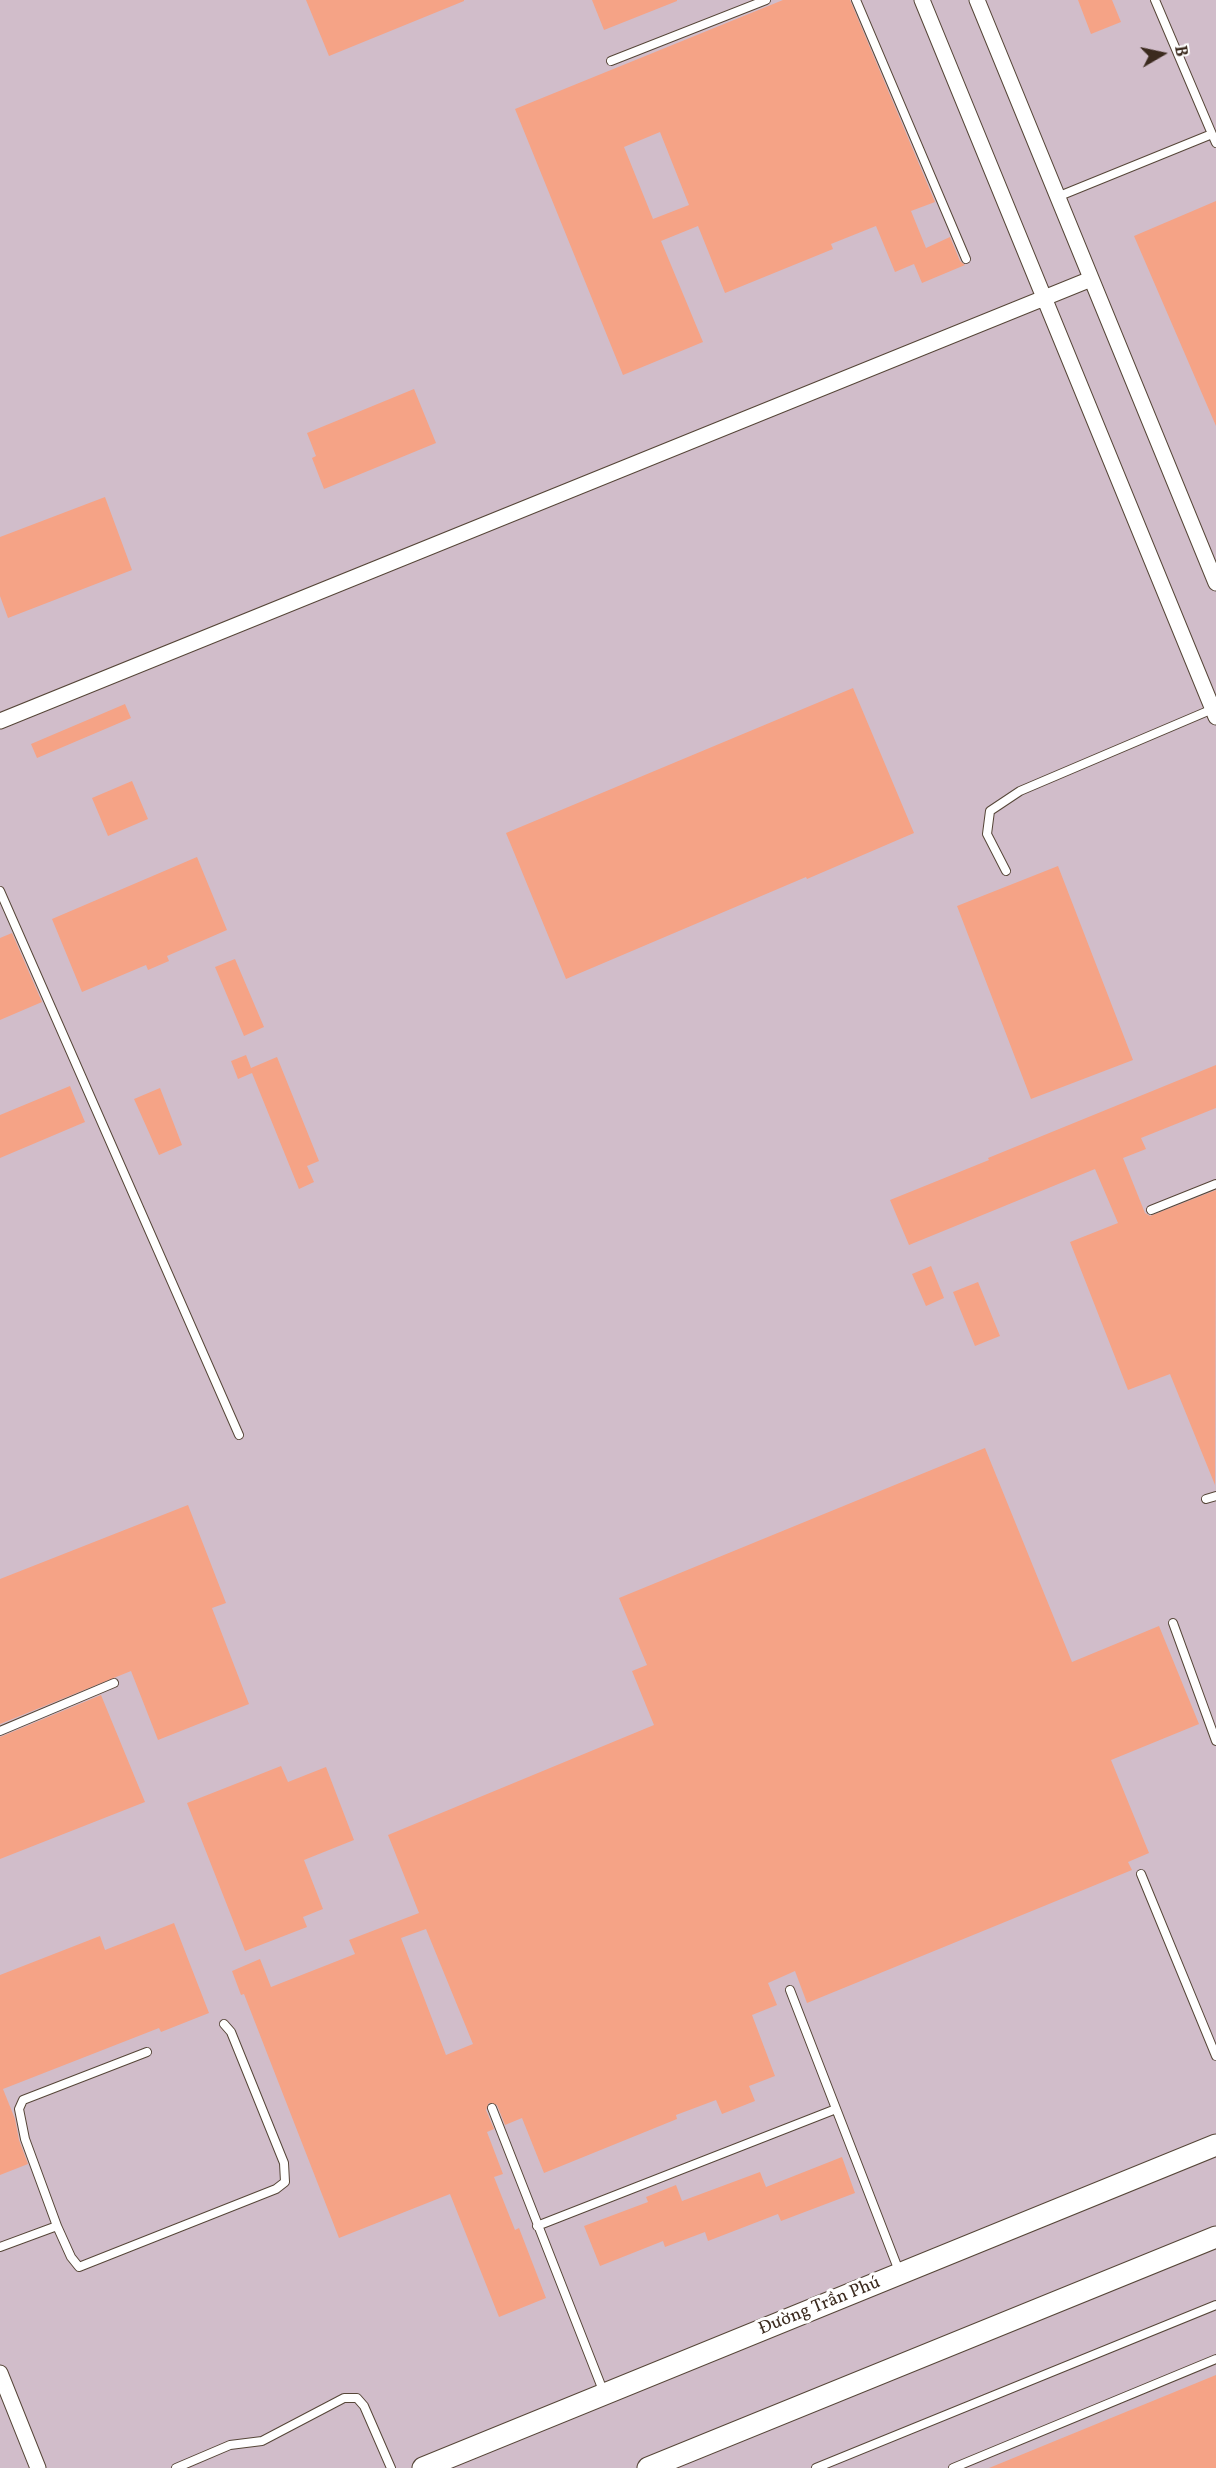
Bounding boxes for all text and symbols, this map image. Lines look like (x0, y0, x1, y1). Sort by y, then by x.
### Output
north arrow (1132, 24, 1192, 84)
text: B (1168, 44, 1191, 58)
street label: Đường Trần Phú (756, 2273, 884, 2341)

